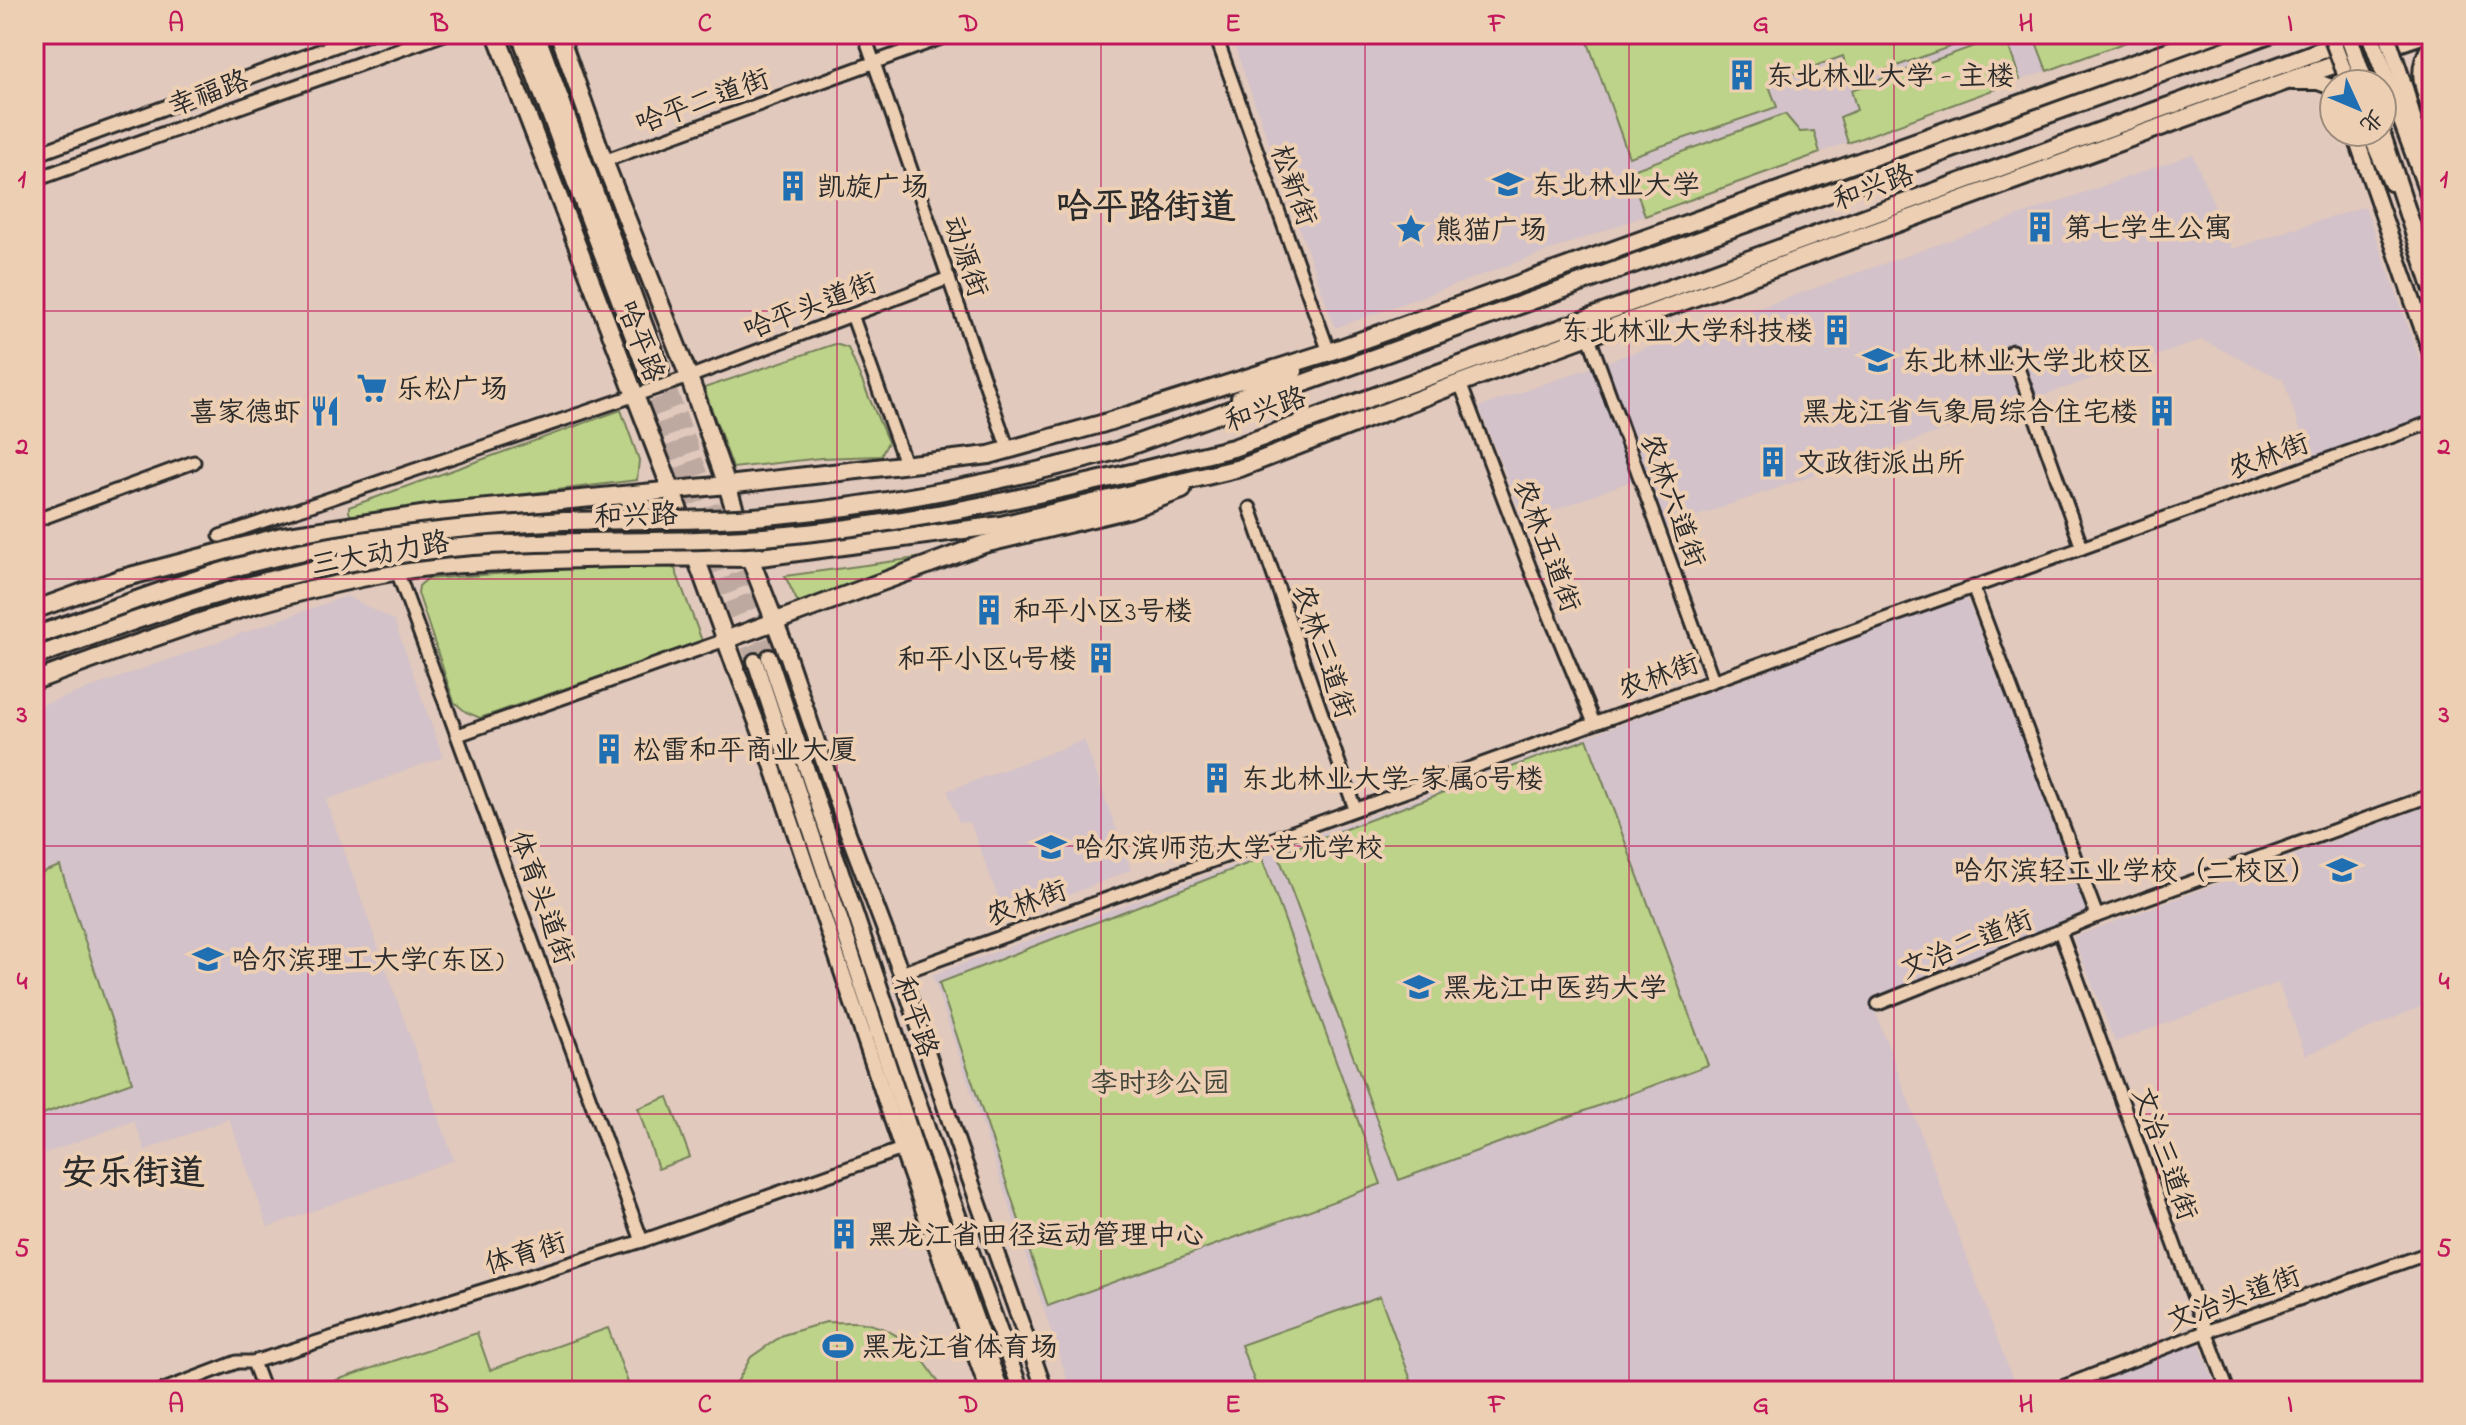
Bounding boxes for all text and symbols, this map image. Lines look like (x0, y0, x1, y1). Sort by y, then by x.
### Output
text: A (168, 6, 184, 44)
text: B (430, 6, 449, 44)
text: C (698, 6, 712, 44)
text: D (958, 6, 979, 44)
text: E (1225, 6, 1241, 44)
text: F (1487, 6, 1506, 44)
text: G (1753, 6, 1769, 44)
text: H (2018, 6, 2034, 44)
text: I (2287, 6, 2293, 44)
building icon: 东北林业大学 - 主楼 (1725, 58, 1759, 92)
place label: 东北林业大学 - 主楼 (1766, 58, 2015, 99)
street label: 哈平二道街 (630, 60, 776, 146)
street label: 幸福路 (163, 62, 256, 129)
north arrow (2318, 68, 2398, 148)
text: 北 (2351, 101, 2389, 139)
street label: 松新街 (1258, 140, 1325, 233)
street label: 和兴路 (1828, 156, 1921, 223)
text: 1 (18, 162, 27, 200)
text: 1 (2440, 162, 2449, 200)
school or university icon: 东北林业大学 (1491, 167, 1525, 201)
place label: 东北林业大学 (1532, 167, 1700, 208)
building icon: 凯旋广场 (776, 169, 810, 203)
place label: 凯旋广场 (817, 169, 929, 210)
district label: 哈平路街道 (1056, 183, 1236, 236)
building icon: 第七学生公寓 (2023, 210, 2057, 244)
place label: 第七学生公寓 (2064, 210, 2232, 251)
street label: 动源街 (931, 211, 997, 304)
place icon: 熊猫广场 (1394, 212, 1428, 246)
place label: 熊猫广场 (1435, 212, 1547, 253)
street label: 哈平头道街 (739, 264, 884, 352)
street label: 哈平路 (605, 296, 673, 389)
place label: 东北林业大学科技楼 (1561, 313, 1813, 354)
building icon: 东北林业大学科技楼 (1820, 313, 1854, 347)
school or university icon: 东北林业大学北校区 (1861, 343, 1895, 377)
place label: 东北林业大学北校区 (1902, 343, 2154, 384)
supermarket icon: 乐松广场 (355, 371, 389, 405)
place label: 乐松广场 (396, 371, 508, 412)
street label: 和兴路 (1220, 378, 1313, 444)
place label: 喜家德虾 (189, 394, 301, 435)
restaurant icon: 喜家德虾 (308, 394, 342, 428)
place label: 黑龙江省气象局综合住宅楼 (1802, 394, 2138, 435)
building icon: 黑龙江省气象局综合住宅楼 (2145, 394, 2179, 428)
street label: 农林街 (2223, 425, 2316, 492)
street label: 农林六道街 (1628, 428, 1714, 574)
text: 2 (15, 429, 29, 467)
text: 2 (2437, 429, 2451, 467)
building icon: 文政街派出所 (1756, 445, 1790, 479)
place label: 文政街派出所 (1797, 445, 1965, 486)
street label: 农林五道街 (1501, 474, 1589, 619)
street label: 和兴路 (593, 496, 679, 539)
street label: 三大动力路 (308, 523, 453, 588)
street label: 农林三道街 (1280, 579, 1364, 725)
building icon: 和平小区3号楼 (972, 593, 1006, 627)
place label: 和平小区3号楼 (1013, 593, 1193, 634)
place label: 和平小区4号楼 (897, 641, 1077, 682)
building icon: 和平小区4号楼 (1084, 641, 1118, 675)
street label: 农林街 (1613, 645, 1706, 712)
text: 3 (16, 697, 28, 735)
text: 3 (2438, 697, 2450, 735)
building icon: 松雷和平商业大厦 (592, 732, 626, 766)
place label: 松雷和平商业大厦 (633, 732, 857, 773)
building icon: 东北林业大学-家属0号楼 (1200, 761, 1234, 795)
place label: 东北林业大学-家属0号楼 (1241, 761, 1544, 802)
street label: 体育头道街 (497, 825, 583, 971)
school or university icon: 哈尔滨师范大学艺术学校 (1034, 830, 1068, 864)
place label: 哈尔滨师范大学艺术学校 (1075, 830, 1383, 871)
place label: 哈尔滨轻工业学校（二校区） (1954, 853, 2318, 894)
school or university icon: 哈尔滨轻工业学校（二校区） (2325, 853, 2359, 887)
street label: 农林街 (981, 872, 1074, 939)
street label: 文治二道街 (1895, 901, 2040, 991)
school or university icon: 哈尔滨理工大学(东区) (191, 942, 225, 976)
place label: 哈尔滨理工大学(东区) (232, 942, 504, 983)
text: 4 (17, 964, 28, 1002)
text: 4 (2439, 964, 2450, 1002)
school or university icon: 黑龙江中医药大学 (1402, 970, 1436, 1004)
place label: 黑龙江中医药大学 (1443, 970, 1667, 1011)
street label: 和平路 (881, 971, 947, 1064)
park label: 李时珍公园 (1090, 1065, 1230, 1106)
street label: 文治三道街 (2120, 1081, 2206, 1227)
district label: 安乐街道 (61, 1149, 205, 1202)
building icon: 黑龙江省田径运动管理中心 (827, 1217, 861, 1251)
place label: 黑龙江省田径运动管理中心 (868, 1217, 1204, 1258)
street label: 体育街 (480, 1223, 572, 1287)
text: 5 (15, 1231, 30, 1269)
text: 5 (2437, 1231, 2452, 1269)
street label: 文治头道街 (2161, 1257, 2307, 1343)
sports icon: 黑龙江省体育场 (821, 1329, 855, 1363)
place label: 黑龙江省体育场 (862, 1329, 1058, 1370)
text: A (168, 1387, 184, 1425)
text: B (430, 1387, 449, 1425)
text: C (698, 1387, 712, 1425)
text: D (958, 1387, 979, 1425)
text: E (1225, 1387, 1241, 1425)
text: F (1487, 1387, 1506, 1425)
text: G (1753, 1387, 1769, 1425)
text: H (2018, 1387, 2034, 1425)
text: I (2287, 1387, 2293, 1425)

